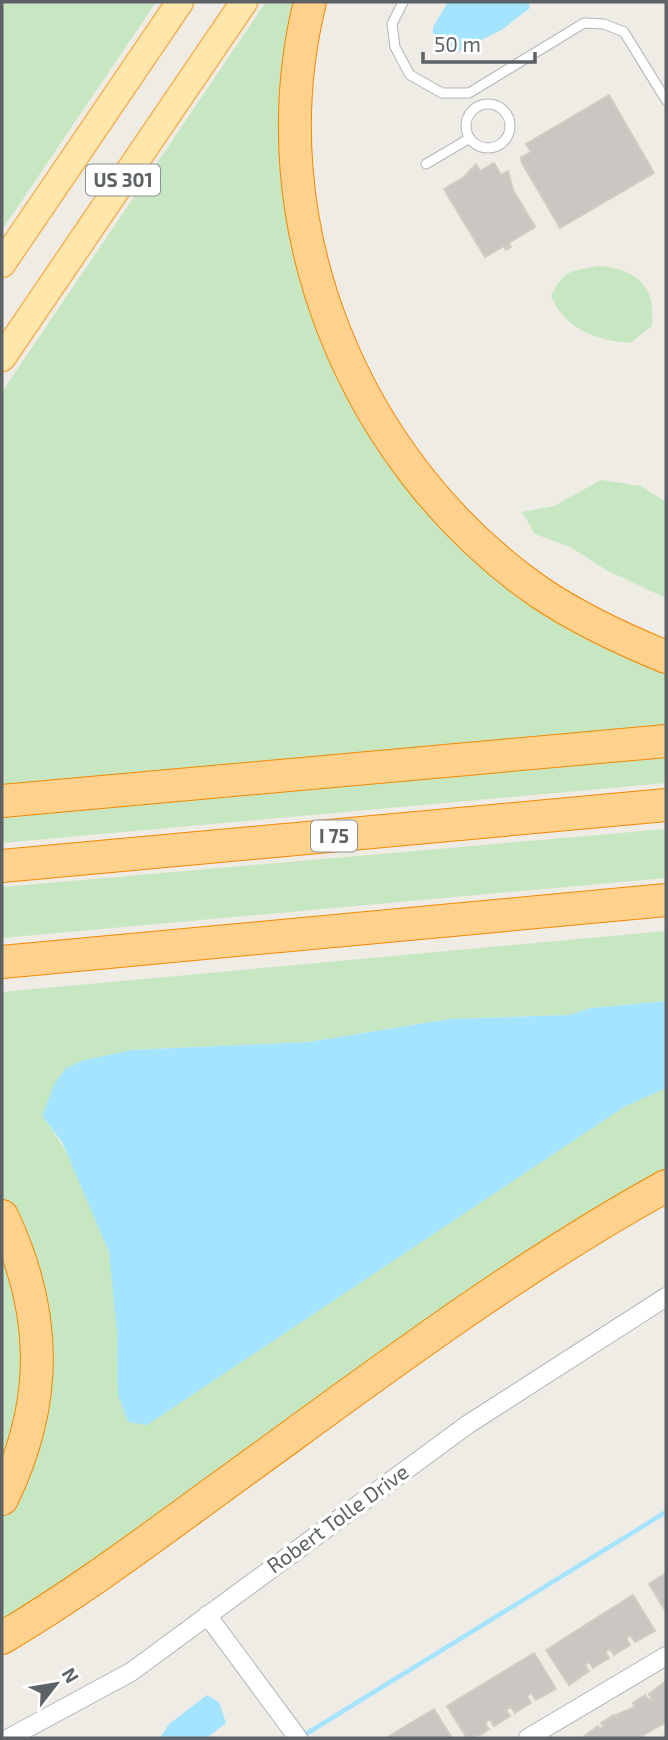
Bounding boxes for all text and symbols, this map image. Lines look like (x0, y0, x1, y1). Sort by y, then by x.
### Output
scale bar (423, 21, 535, 65)
text: 50 m (434, 31, 481, 56)
road number: US 301 (86, 164, 160, 196)
road number: I 75 (311, 820, 357, 852)
street label: Robert Tolle Drive (262, 1458, 413, 1577)
north arrow (21, 1649, 91, 1719)
text: N (58, 1663, 84, 1687)

